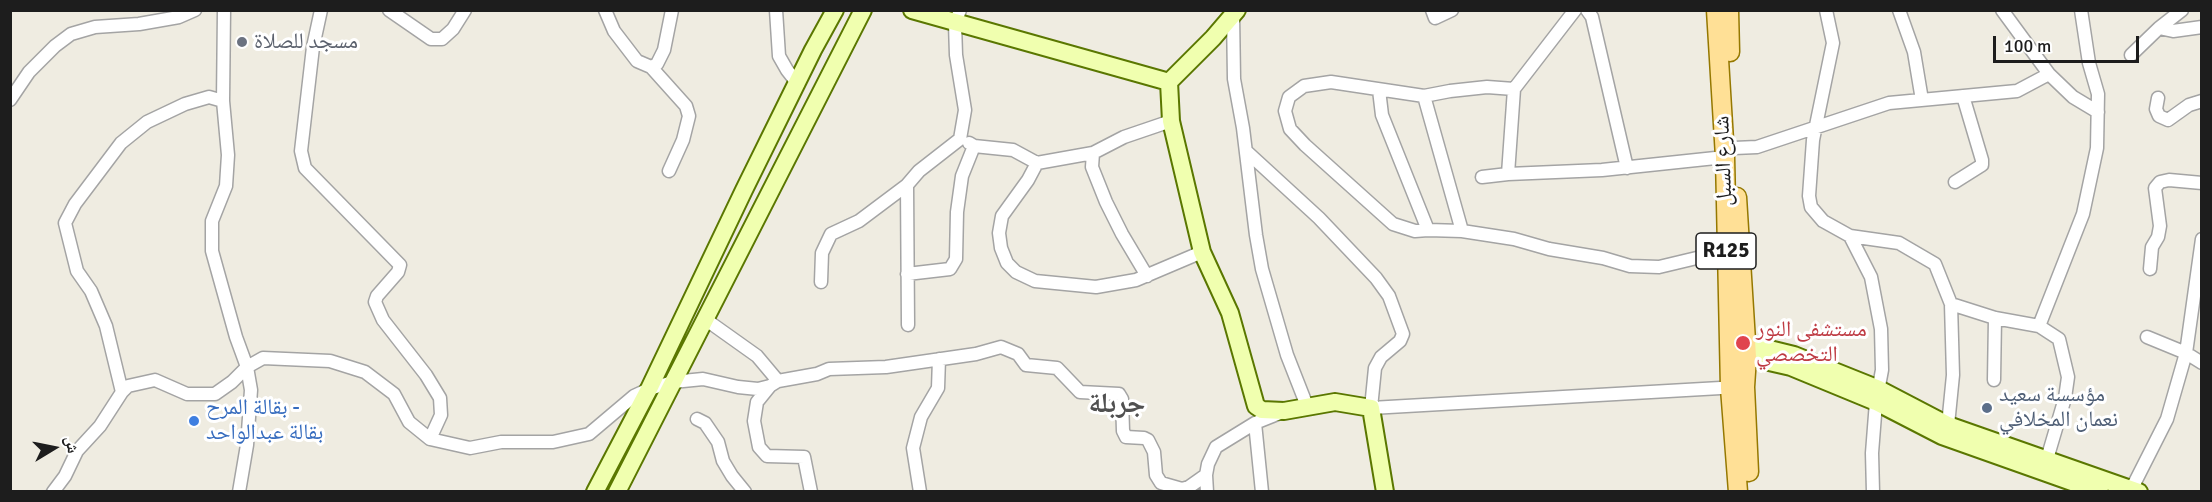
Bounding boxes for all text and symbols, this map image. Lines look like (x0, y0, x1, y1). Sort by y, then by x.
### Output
scale bar (1996, 24, 2142, 62)
place label: مسجد للصلاة (254, 29, 358, 55)
marker: مسجد للصلاة (235, 35, 249, 49)
text: 100 m (2004, 35, 2051, 57)
street label: شارع السبل (1709, 115, 1739, 207)
road number: R125 (1696, 233, 1756, 269)
place label: مستشفى النور التخصصي (1756, 317, 1867, 368)
marker: مستشفى النور التخصصي (1734, 334, 1752, 352)
place label: مؤسسة سعيد نعمان المخلافي (1999, 382, 2118, 434)
district label: جربلة (1089, 388, 1145, 422)
place label: بقالة المرح - بقالة عبدالواحد (206, 395, 323, 446)
marker: مؤسسة سعيد نعمان المخلافي (1980, 401, 1994, 415)
marker: بقالة المرح - بقالة عبدالواحد (187, 414, 201, 428)
north arrow (24, 418, 84, 478)
text: ش (60, 435, 83, 455)

